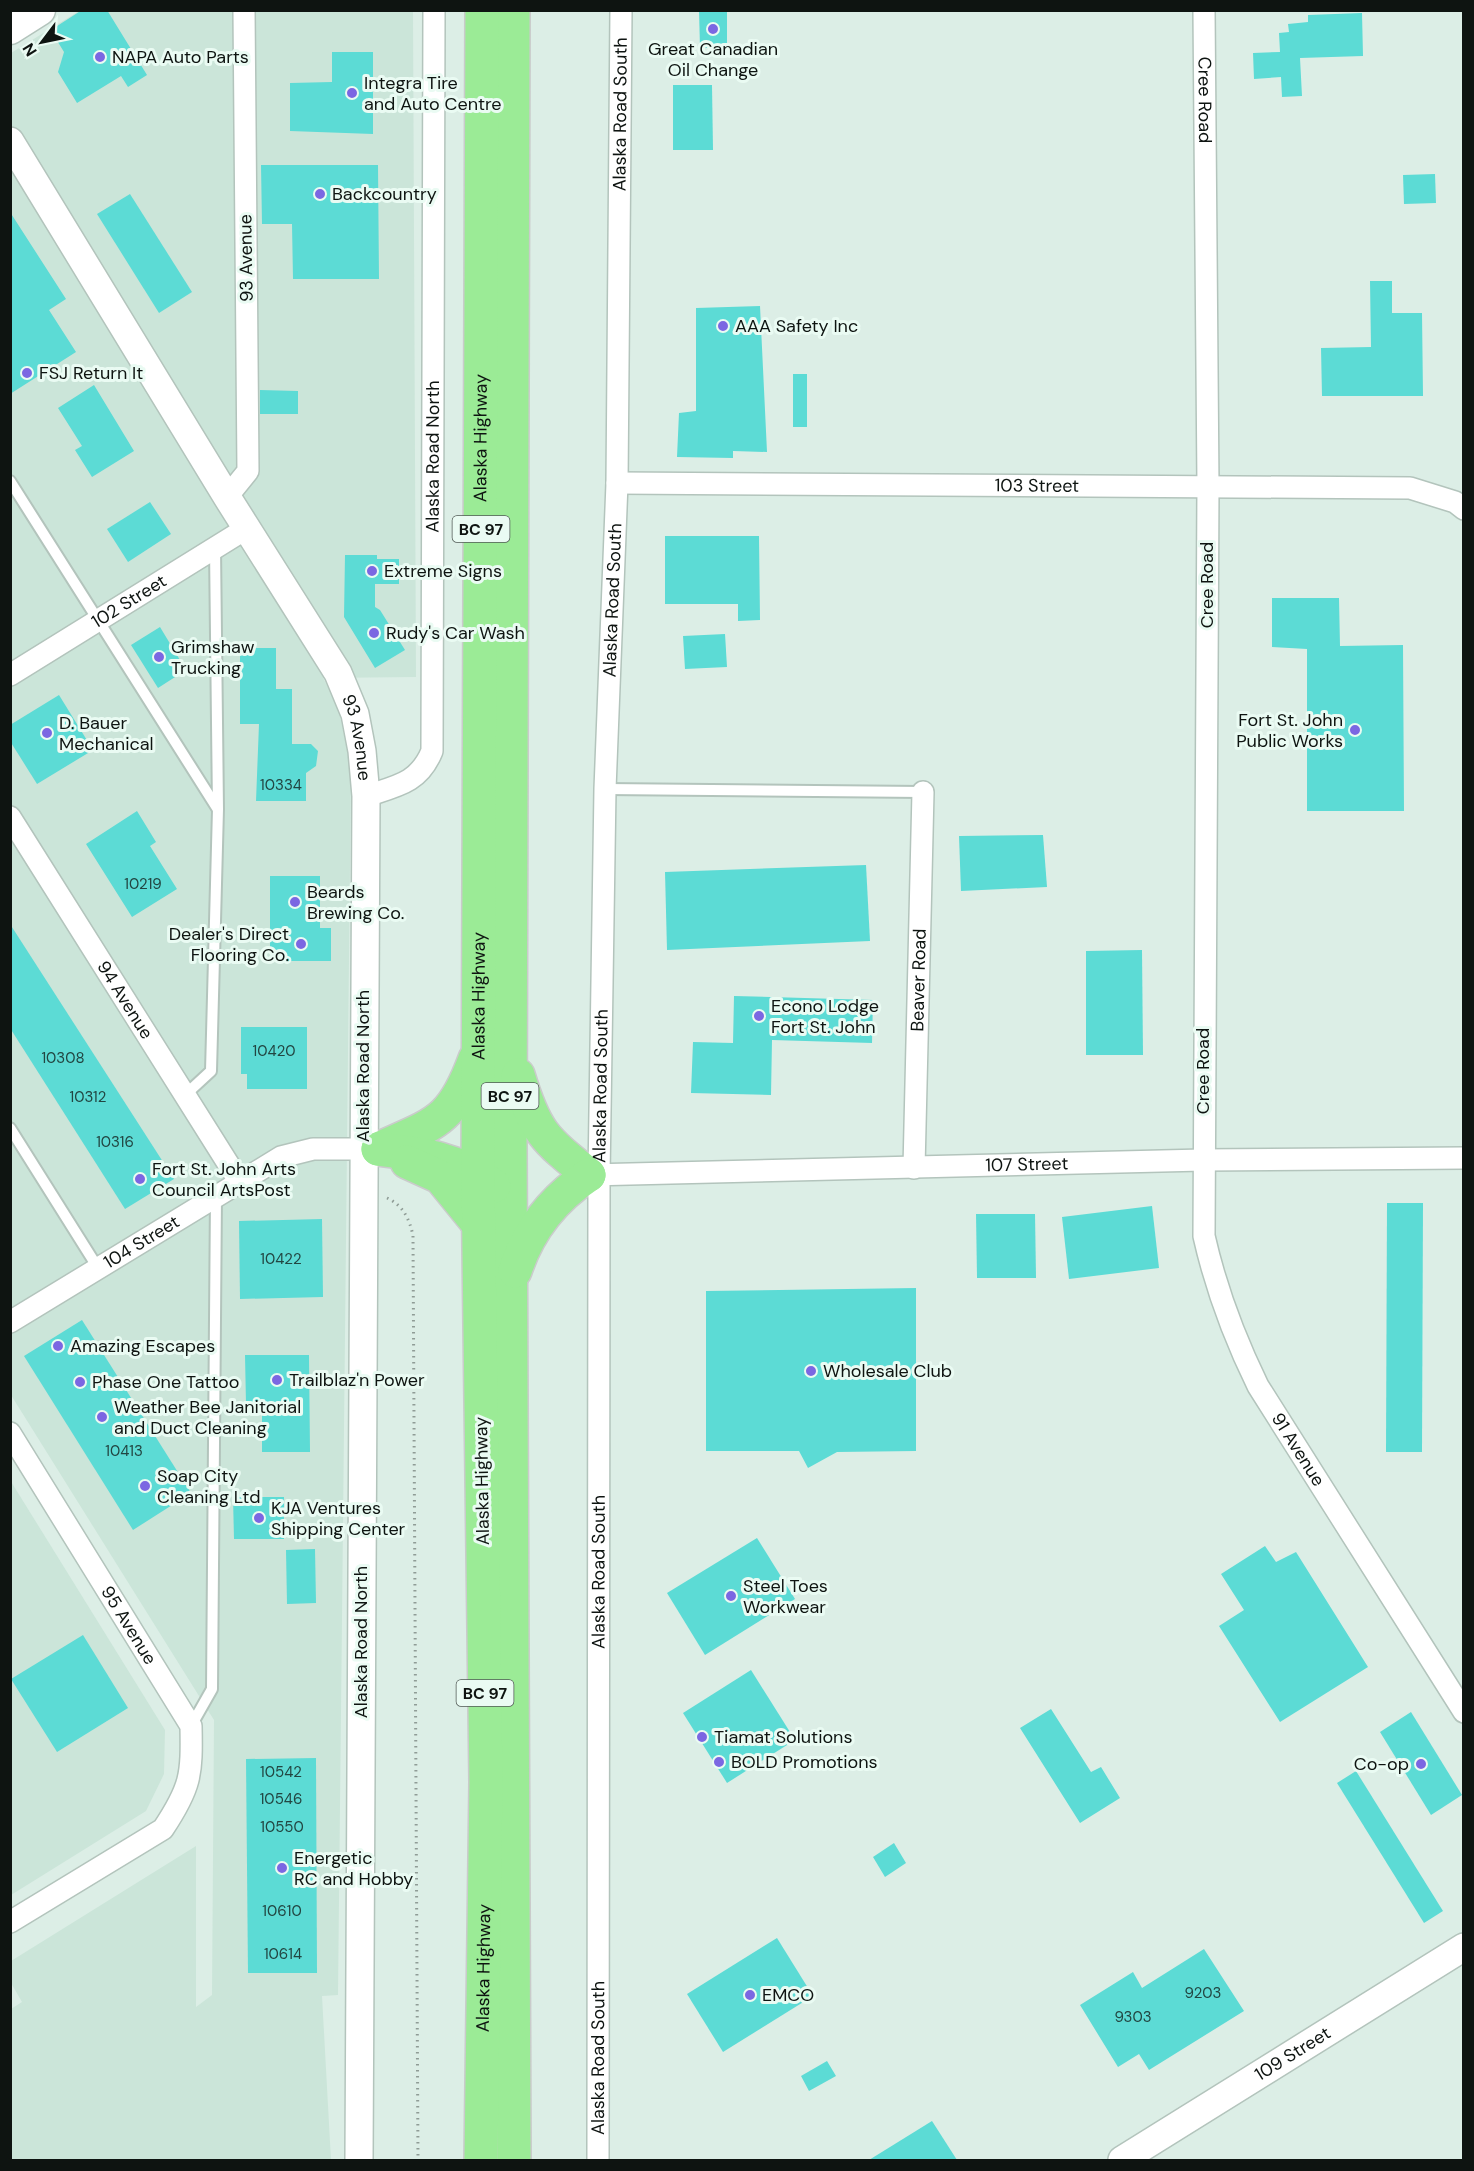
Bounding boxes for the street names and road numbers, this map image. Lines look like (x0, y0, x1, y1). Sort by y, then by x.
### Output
street label: Alaska Road South (607, 37, 633, 191)
street label: Cree Road (1192, 57, 1217, 143)
street label: 93 Avenue (233, 214, 259, 302)
street label: Alaska Highway (468, 374, 493, 502)
street label: Alaska Road North (421, 380, 445, 533)
street label: 103 Street (995, 473, 1079, 498)
road number: BC 97 (452, 516, 510, 542)
street label: Alaska Road South (597, 523, 627, 678)
street label: Cree Road (1195, 542, 1219, 628)
street label: 102 Street (87, 569, 171, 634)
street label: 93 Avenue (336, 691, 377, 782)
street label: Beaver Road (905, 928, 932, 1032)
street label: Alaska Highway (466, 932, 491, 1060)
street label: 94 Avenue (91, 956, 159, 1044)
street label: Alaska Road North (351, 990, 375, 1142)
street label: Alaska Road South (587, 1009, 614, 1163)
street label: Cree Road (1191, 1028, 1215, 1114)
road number: BC 97 (482, 1083, 538, 1109)
street label: 107 Street (985, 1151, 1069, 1177)
street label: 104 Street (99, 1210, 184, 1274)
street label: 91 Avenue (1266, 1408, 1330, 1491)
street label: Alaska Highway (469, 1417, 495, 1545)
street label: Alaska Road South (587, 1495, 611, 1649)
street label: Alaska Road North (349, 1566, 373, 1718)
street label: 95 Avenue (95, 1581, 162, 1669)
road number: BC 97 (456, 1680, 514, 1706)
street label: Alaska Highway (471, 1904, 496, 2032)
street label: Alaska Road South (586, 1981, 610, 2135)
street label: 109 Street (1250, 2021, 1335, 2086)

